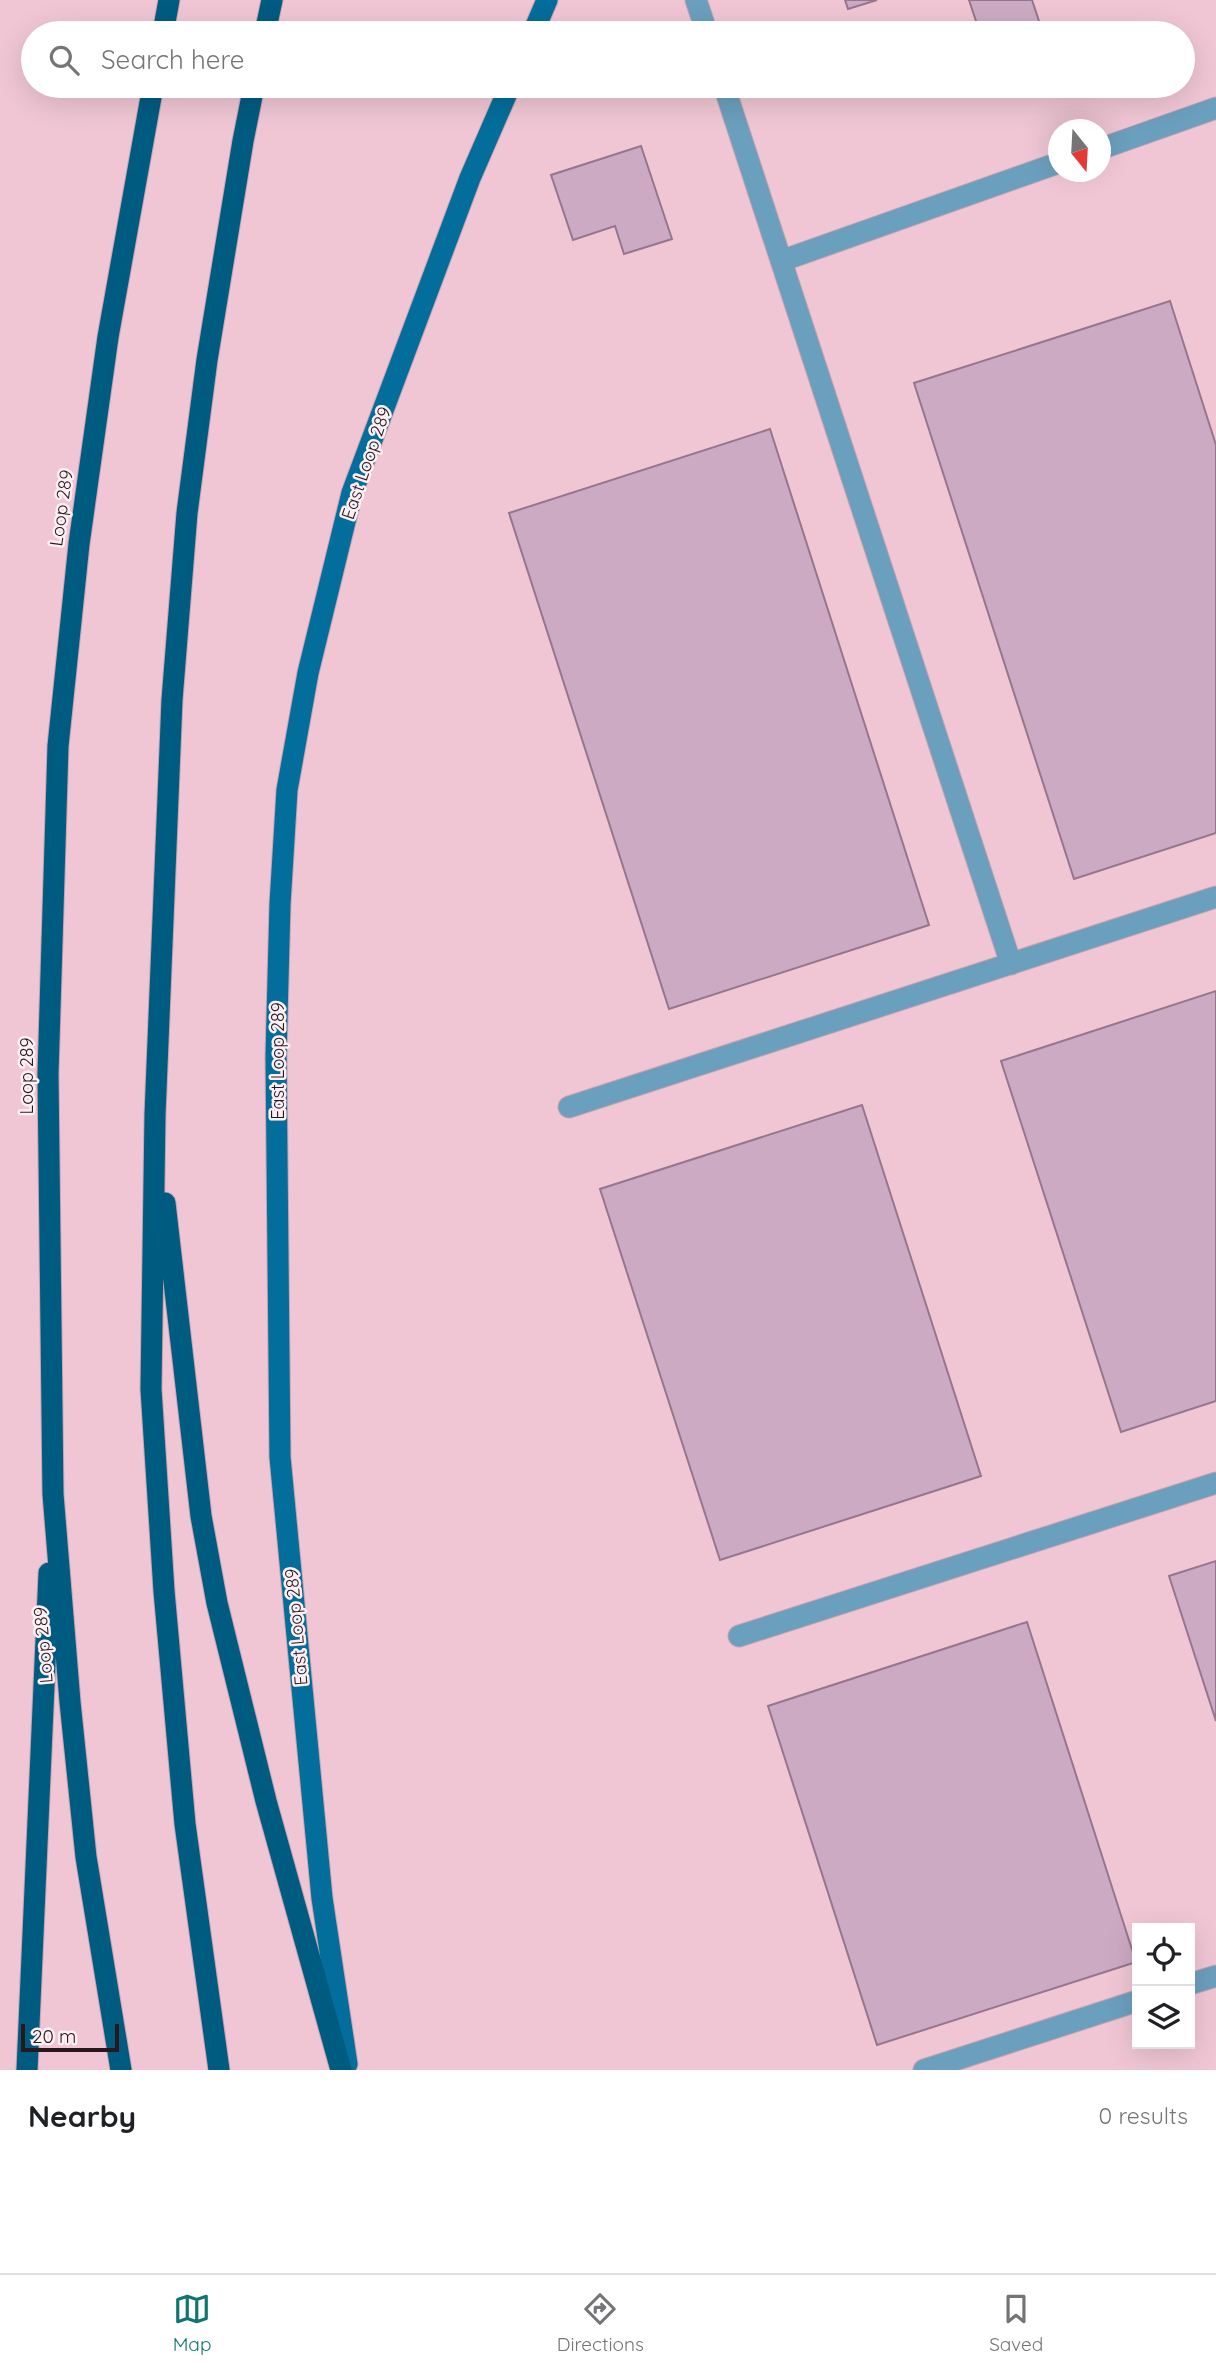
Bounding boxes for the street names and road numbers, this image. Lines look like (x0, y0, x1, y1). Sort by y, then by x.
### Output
street label: East Loop 289 (336, 404, 396, 522)
street label: Loop 289 (44, 468, 78, 548)
street label: East Loop 289 (266, 1002, 289, 1120)
street label: Loop 289 (15, 1038, 38, 1114)
street label: East Loop 289 (279, 1567, 313, 1687)
street label: Loop 289 (28, 1606, 58, 1684)

